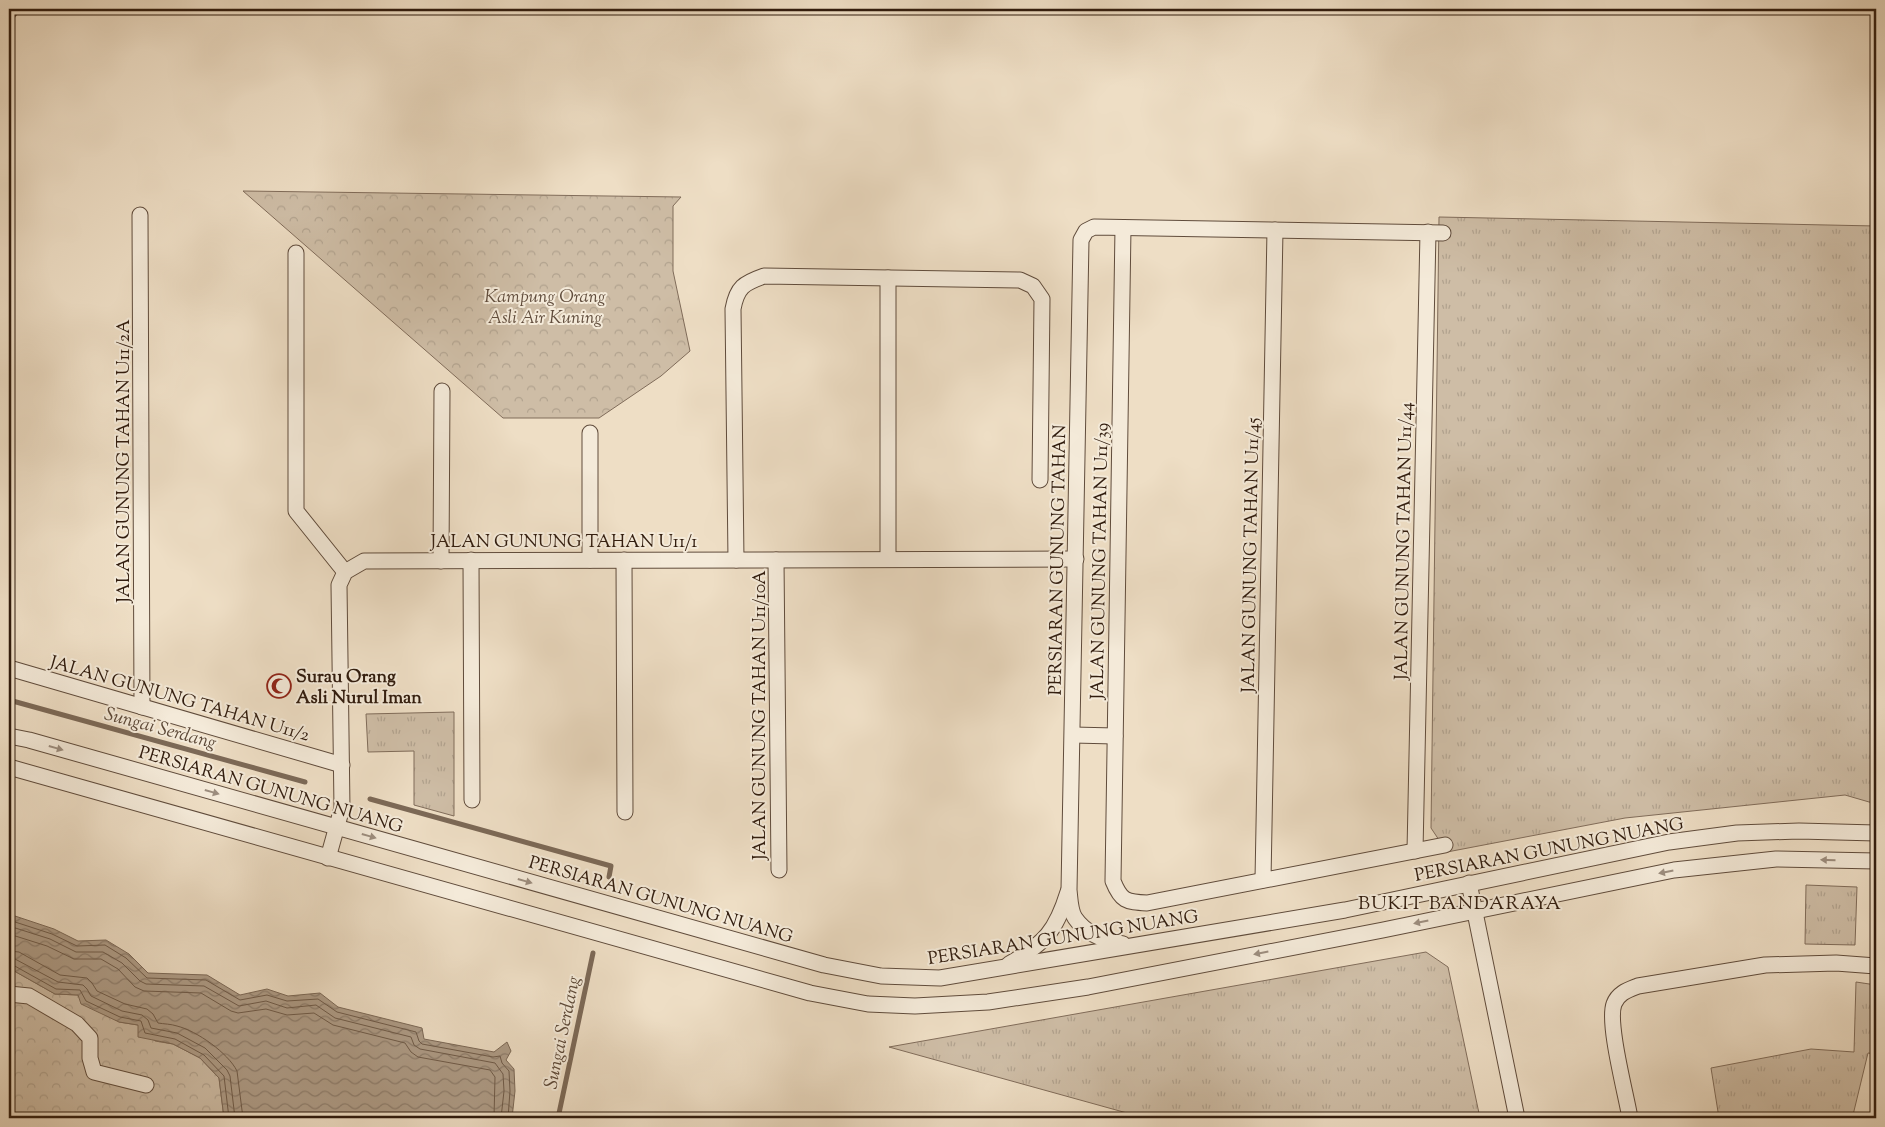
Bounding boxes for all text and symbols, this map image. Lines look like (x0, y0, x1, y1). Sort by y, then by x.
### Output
park label: Kampung Orang Asli Air Kuning (484, 285, 606, 332)
street label: JALAN GUNUNG TAHAN U11/2A (112, 319, 138, 604)
street label: JALAN GUNUNG TAHAN U11/44 (1390, 402, 1420, 681)
street label: JALAN GUNUNG TAHAN U11/45 (1237, 417, 1267, 694)
street label: JALAN GUNUNG TAHAN U11/39 (1086, 422, 1116, 701)
street label: PERSIARAN GUNUNG TAHAN (1044, 424, 1074, 696)
street label: JALAN GUNUNG TAHAN U11/1 (430, 530, 697, 556)
street label: JALAN GUNUNG TAHAN U11/10A (748, 570, 774, 861)
street label: JALAN GUNUNG TAHAN U11/2 (46, 650, 313, 750)
place label: Surau Orang Asli Nurul Iman (296, 665, 422, 712)
mosque icon: Surau Orang Asli Nurul Iman (266, 673, 292, 699)
water label: Sungai Serdang (101, 701, 219, 757)
street label: PERSIARAN GUNUNG NUANG (135, 741, 406, 841)
one-way arrow (49, 744, 64, 752)
one-way arrow (205, 788, 220, 796)
street label: PERSIARAN GUNUNG NUANG (1413, 812, 1686, 890)
one-way arrow (361, 833, 376, 841)
street label: PERSIARAN GUNUNG NUANG (525, 851, 796, 951)
one-way arrow (1819, 856, 1835, 864)
one-way arrow (1658, 868, 1673, 876)
one-way arrow (518, 877, 533, 885)
district label: BUKIT BANDARAYA (1358, 891, 1562, 918)
street label: PERSIARAN GUNUNG NUANG (926, 905, 1201, 973)
one-way arrow (1413, 918, 1428, 926)
one-way arrow (1253, 950, 1269, 958)
water label: Sungai Serdang (538, 973, 589, 1092)

